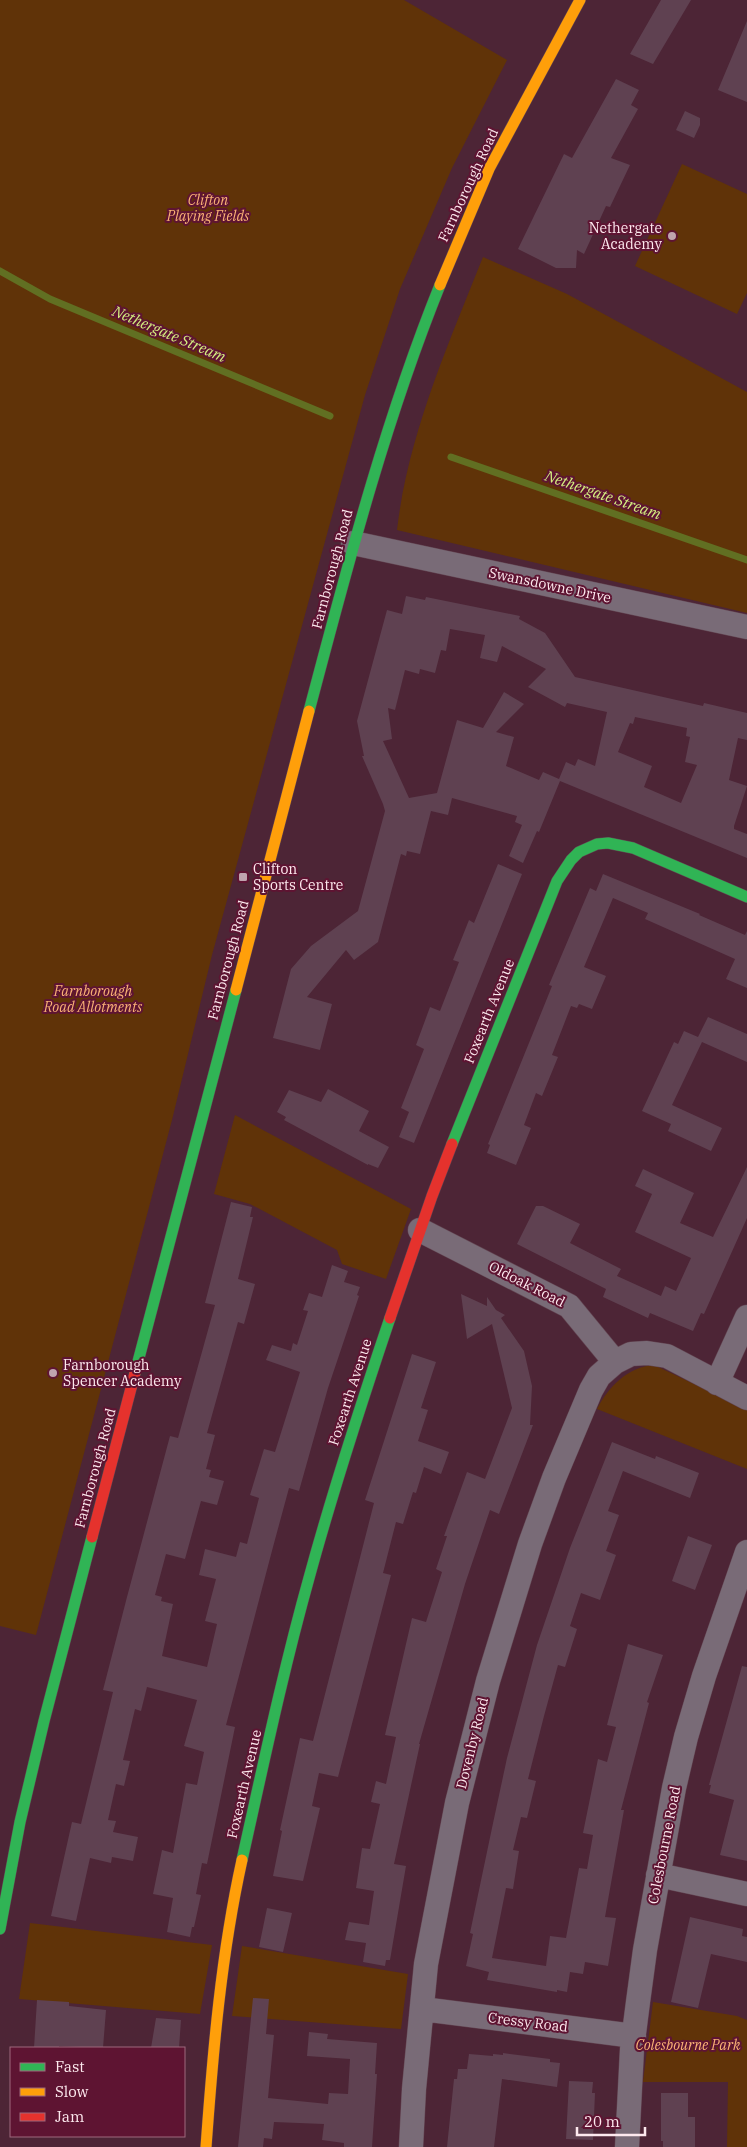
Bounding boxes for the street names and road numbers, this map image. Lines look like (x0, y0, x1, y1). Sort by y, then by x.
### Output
street label: Farnborough Road (434, 125, 502, 245)
street label: Farnborough Road (307, 507, 357, 631)
street label: Swansdowne Drive (487, 563, 613, 607)
street label: Farnborough Road (203, 898, 253, 1022)
street label: Foxearth Avenue (460, 956, 518, 1066)
street label: Oldoak Road (486, 1257, 569, 1311)
street label: Foxearth Avenue (324, 1336, 376, 1448)
street label: Farnborough Road (70, 1406, 120, 1530)
street label: Dovenby Road (452, 1695, 492, 1791)
street label: Foxearth Avenue (223, 1728, 265, 1840)
street label: Colesbourne Road (644, 1784, 684, 1905)
street label: Cressy Road (487, 2008, 569, 2036)

